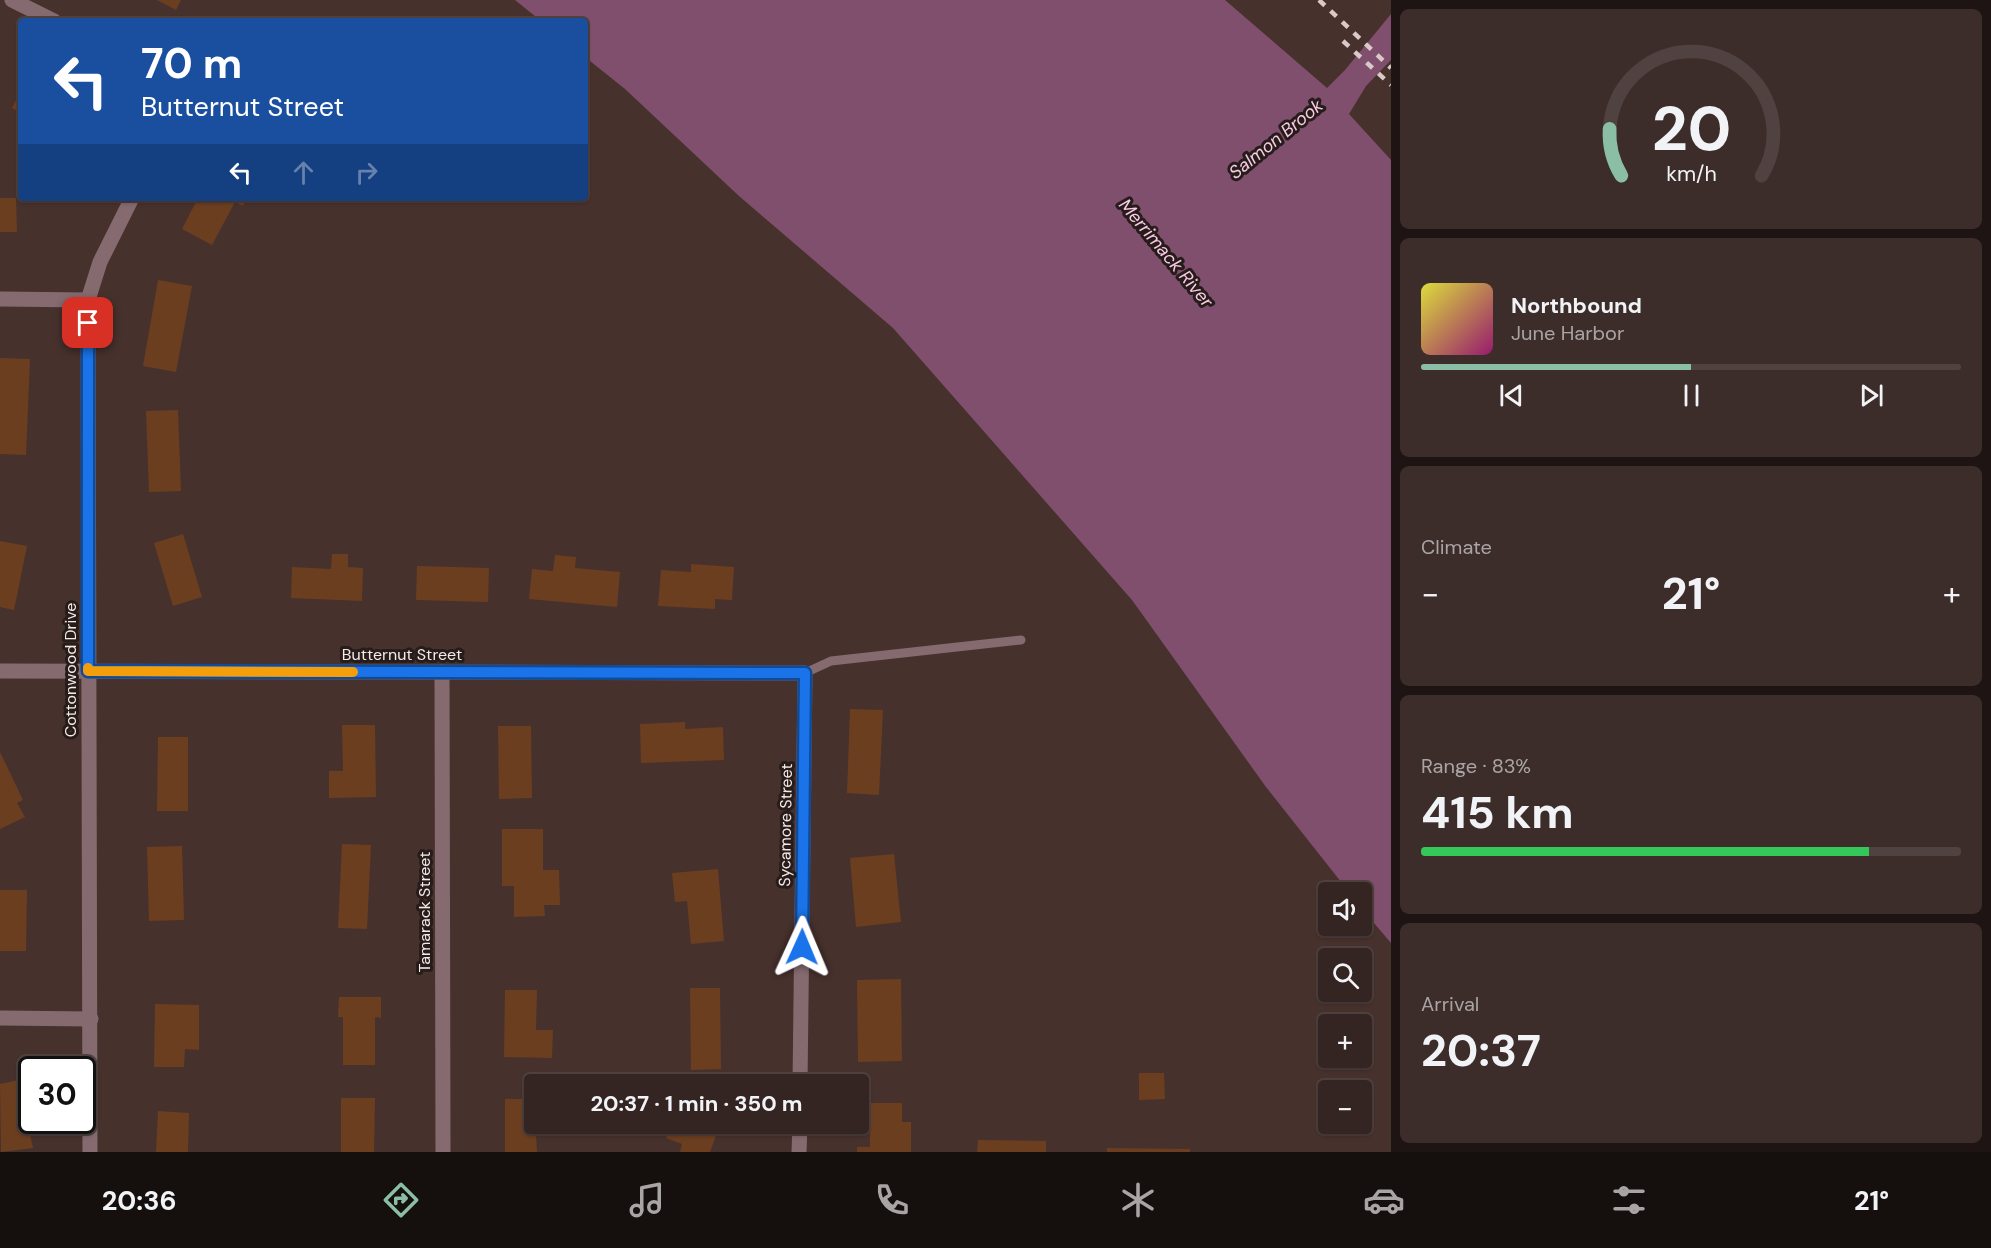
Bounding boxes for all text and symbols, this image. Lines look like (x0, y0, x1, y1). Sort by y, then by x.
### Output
text: 70 m (141, 36, 242, 91)
icon: left (42, 42, 120, 120)
text: 20 (1651, 88, 1731, 169)
text: Butternut Street (141, 89, 344, 124)
water label: Salmon Brook (1224, 93, 1329, 184)
icon: left (224, 156, 257, 189)
icon: ahead (287, 156, 320, 189)
icon: right (350, 156, 383, 189)
text: km/h (1666, 160, 1716, 188)
water label: Merrimack River (1113, 194, 1219, 313)
text: Northbound (1511, 291, 1642, 320)
pin (62, 297, 113, 348)
icon: arrive (71, 306, 104, 339)
text: June Harbor (1511, 320, 1624, 346)
icon: previous (1495, 379, 1528, 412)
icon: pause (1675, 379, 1708, 412)
icon: next (1855, 379, 1888, 412)
text: Climate (1421, 534, 1492, 560)
text: 21° (1662, 564, 1720, 623)
text: − (1421, 572, 1439, 615)
text: + (1943, 572, 1961, 615)
street label: Cottonwood Drive (60, 603, 81, 737)
street label: Butternut Street (342, 644, 462, 665)
text: Range · 83% (1421, 753, 1531, 779)
street label: Sycamore Street (774, 763, 797, 887)
text: 415 km (1421, 783, 1574, 842)
street label: Tamarack Street (414, 852, 435, 972)
map controls (1318, 882, 1372, 1134)
button: sound (1318, 882, 1372, 936)
position arrow (770, 915, 834, 979)
button: search (1318, 948, 1372, 1002)
text: Arrival (1421, 991, 1479, 1017)
button: + (1318, 1014, 1372, 1068)
text: 20:37 (1421, 1021, 1541, 1080)
speed limit sign: 30 (18, 1056, 96, 1134)
button: − (1318, 1080, 1372, 1134)
text: 20:37 · 1 min · 350 m (590, 1089, 803, 1118)
icon: directions (380, 1179, 422, 1221)
icon: music (626, 1179, 668, 1221)
icon: phone (871, 1179, 913, 1221)
icon: climate (1117, 1179, 1159, 1221)
icon: car (1363, 1179, 1405, 1221)
icon: filters (1608, 1179, 1650, 1221)
text: 20:36 (102, 1183, 177, 1218)
text: 21° (1854, 1183, 1889, 1218)

